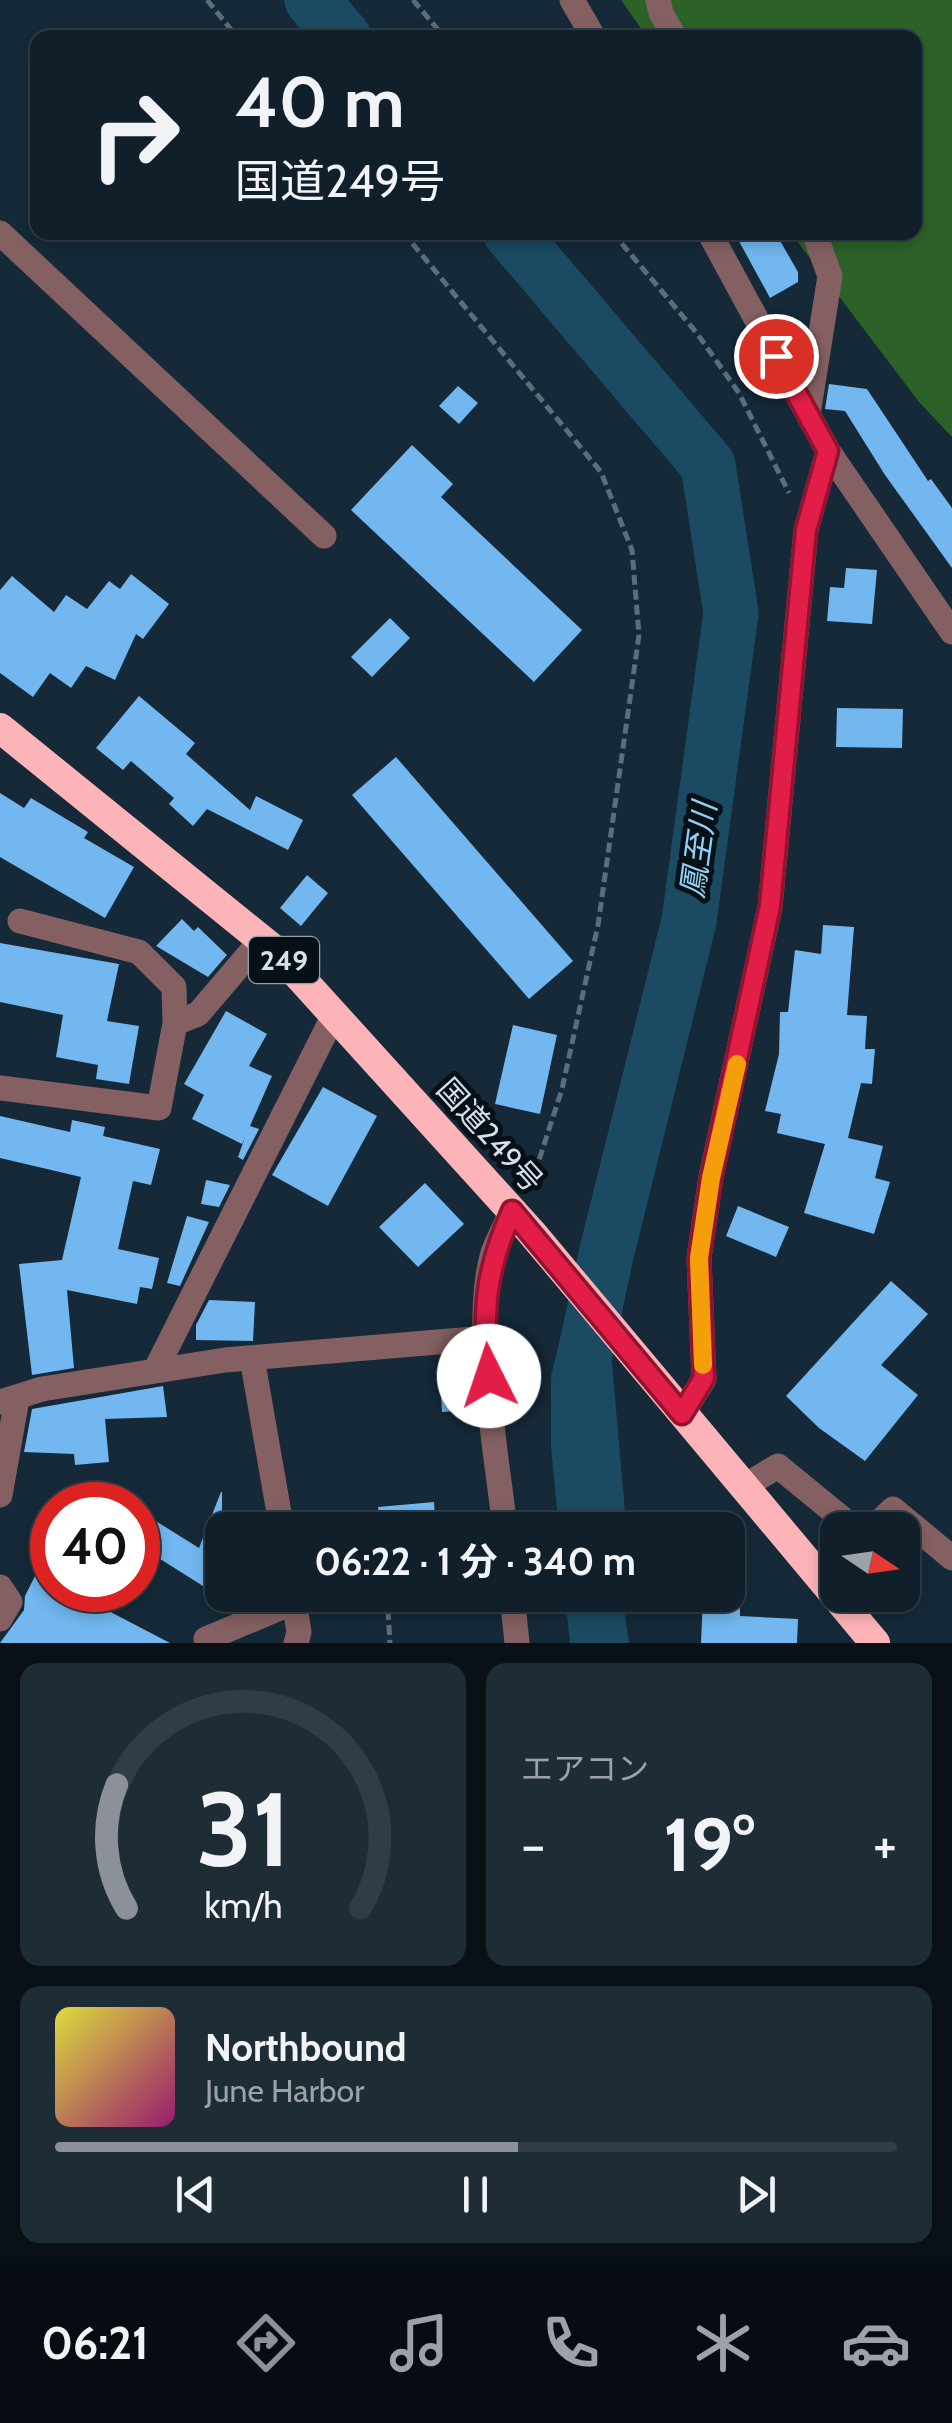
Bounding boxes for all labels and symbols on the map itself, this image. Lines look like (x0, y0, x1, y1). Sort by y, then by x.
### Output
pin (734, 314, 819, 399)
water label: 鳳至川 (672, 797, 724, 900)
road number: 249 (249, 937, 319, 983)
street label: 国道249号 (429, 1071, 551, 1199)
position arrow (437, 1324, 541, 1428)
speed limit sign: 40 (30, 1482, 160, 1612)
north arrow (820, 1512, 920, 1612)

